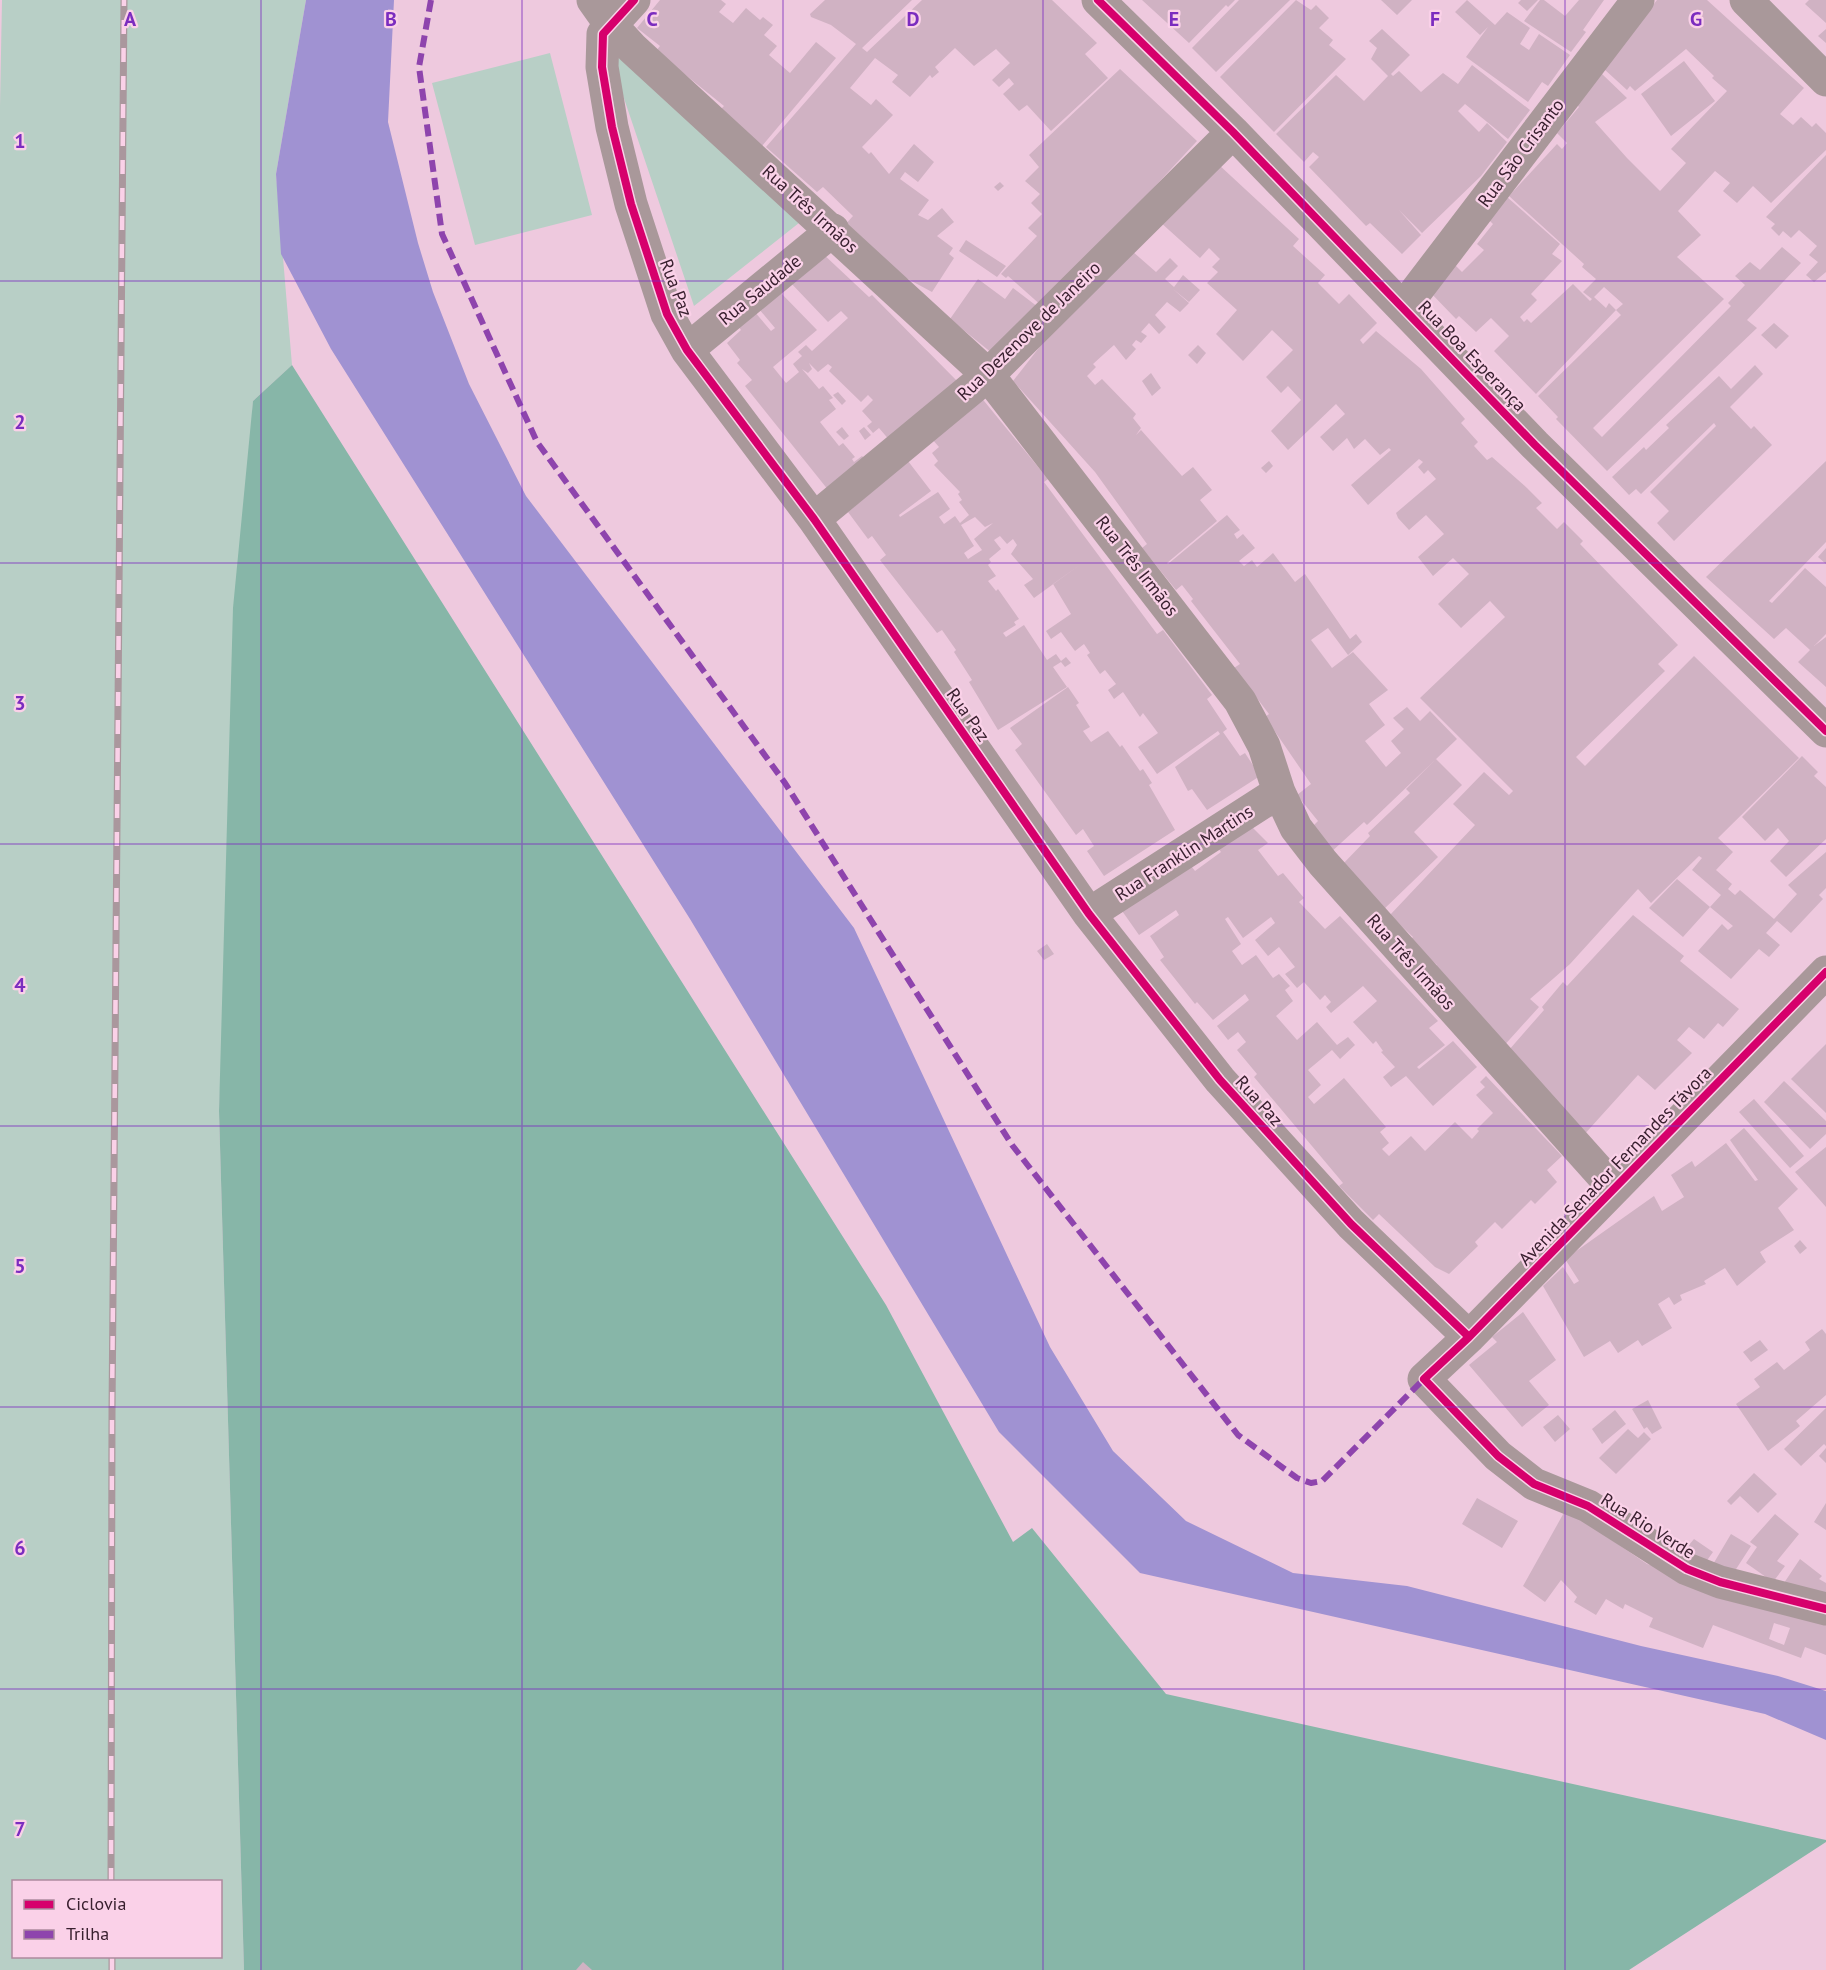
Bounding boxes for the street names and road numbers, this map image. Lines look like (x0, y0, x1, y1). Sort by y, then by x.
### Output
street label: Rua São Crisanto (1472, 94, 1569, 211)
street label: Rua Três Irmãos (758, 160, 863, 258)
street label: Rua Saudade (714, 249, 806, 330)
street label: Rua Paz (655, 256, 698, 320)
street label: Rua Dezenove de Janeiro (952, 256, 1105, 405)
street label: Rua Boa Esperança (1413, 295, 1531, 416)
street label: Rua Três Irmãos (1091, 511, 1184, 621)
street label: Rua Paz (942, 683, 995, 746)
street label: Rua Franklin Martins (1110, 799, 1257, 906)
street label: Rua Três Irmãos (1362, 909, 1460, 1014)
street label: Avenida Senador Fernandes Távora (1513, 1061, 1716, 1270)
street label: Rua Paz (1231, 1071, 1288, 1131)
street label: Rua Rio Verde (1597, 1488, 1700, 1564)

